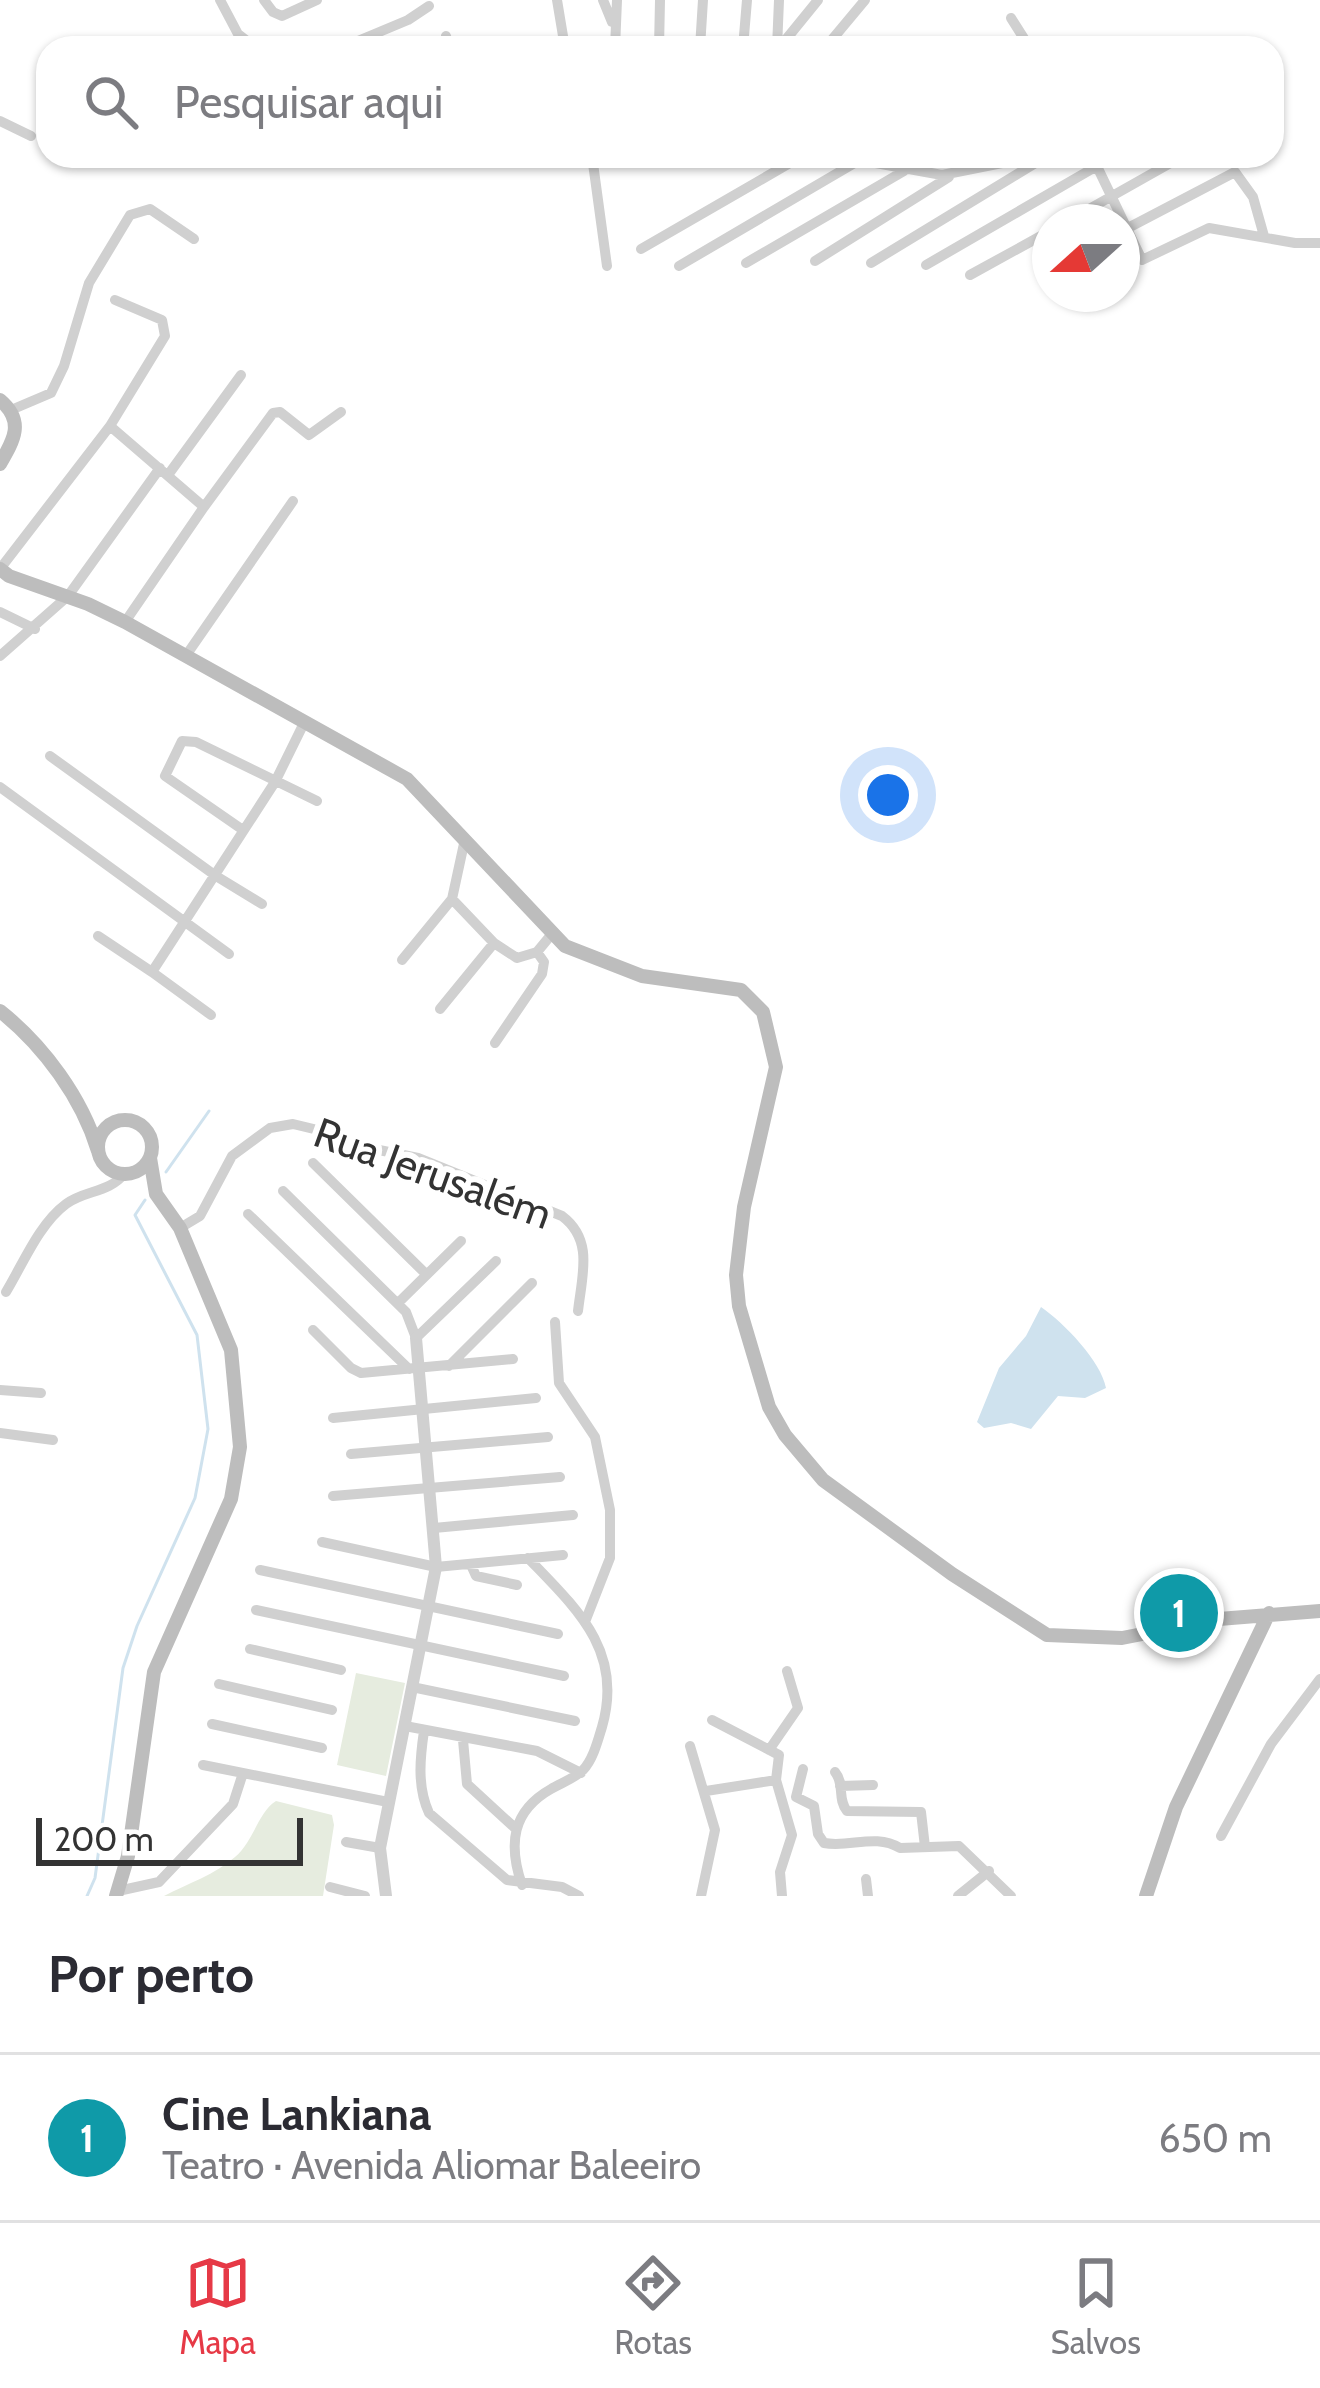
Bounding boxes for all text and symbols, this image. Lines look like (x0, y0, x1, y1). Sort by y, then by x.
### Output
search box (36, 36, 1284, 168)
icon: search (78, 69, 144, 135)
text: Pesquisar aqui (174, 75, 443, 129)
north arrow (1032, 204, 1140, 312)
your location (858, 765, 918, 825)
street label: Rua Jerusalém (307, 1106, 559, 1240)
pin: 1 (1140, 1568, 1218, 1658)
scale bar (36, 1812, 303, 1865)
text: 200 m (54, 1819, 154, 1859)
text: Por perto (48, 1943, 254, 2005)
text: Cine Lankiana (162, 2087, 431, 2141)
text: 1 (80, 2114, 94, 2162)
text: 650 m (1159, 2114, 1272, 2162)
text: Teatro · Avenida Aliomar Baleeiro (162, 2141, 701, 2189)
tab: Mapa (179, 2250, 256, 2362)
tab: Rotas (614, 2250, 692, 2362)
tab: Salvos (1050, 2250, 1141, 2362)

